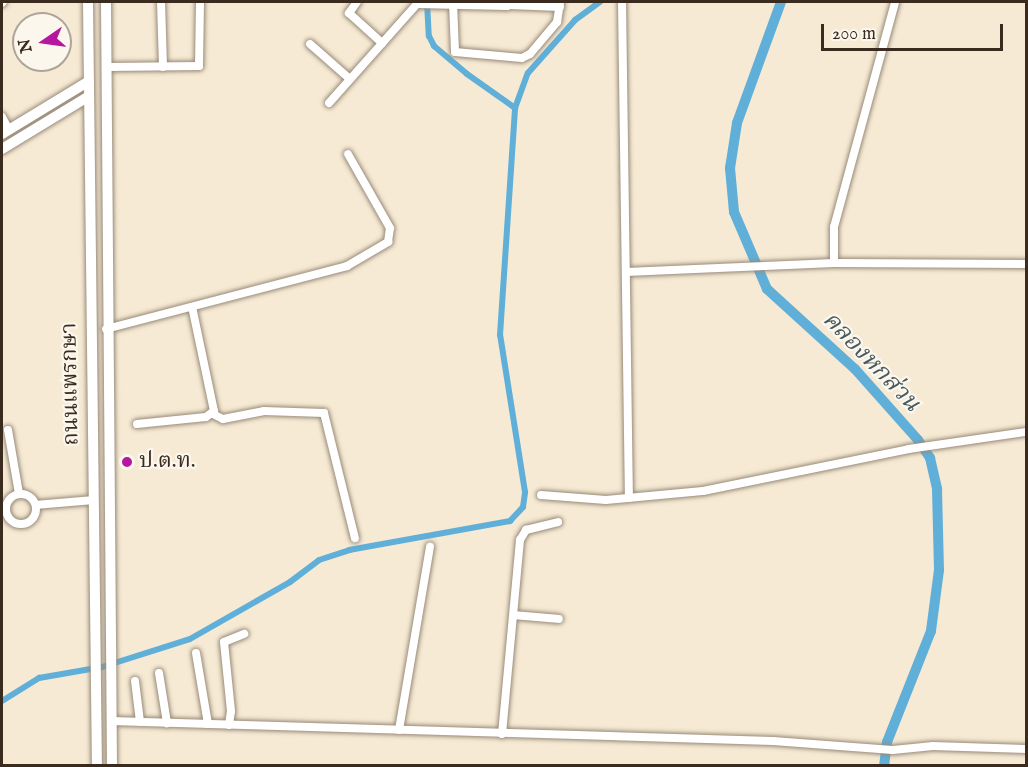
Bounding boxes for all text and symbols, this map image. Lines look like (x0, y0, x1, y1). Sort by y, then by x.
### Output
north arrow (12, 12, 72, 72)
scale bar (824, 12, 1006, 50)
text: 200 m (832, 23, 876, 46)
text: N (15, 37, 38, 55)
water label: คลองหกส่วน (816, 306, 926, 418)
street label: ถนนแพรกษา (57, 322, 85, 446)
place label: ป.ต.ท. (139, 449, 195, 475)
marker: ป.ต.ท. (120, 455, 134, 469)

